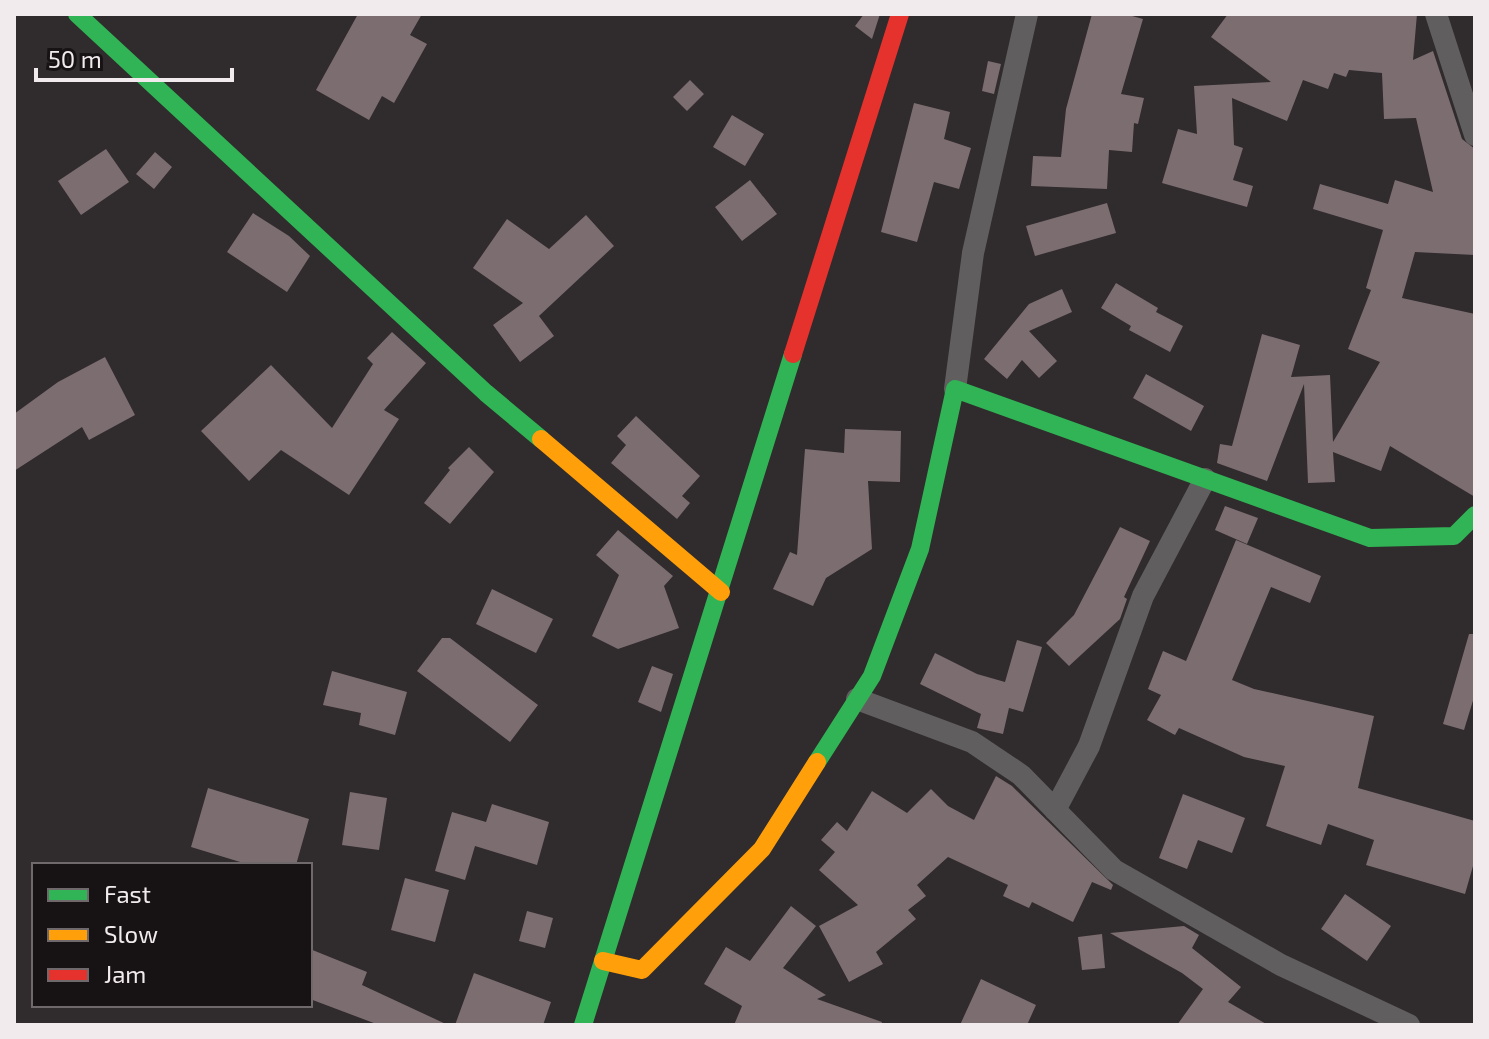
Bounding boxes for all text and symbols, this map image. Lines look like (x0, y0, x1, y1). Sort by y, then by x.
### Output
scale bar (36, 32, 232, 82)
text: 50 m (48, 44, 102, 73)
legend (32, 863, 312, 1007)
text: Fast (104, 879, 151, 908)
text: Slow (104, 919, 158, 948)
text: Jam (104, 959, 146, 988)

